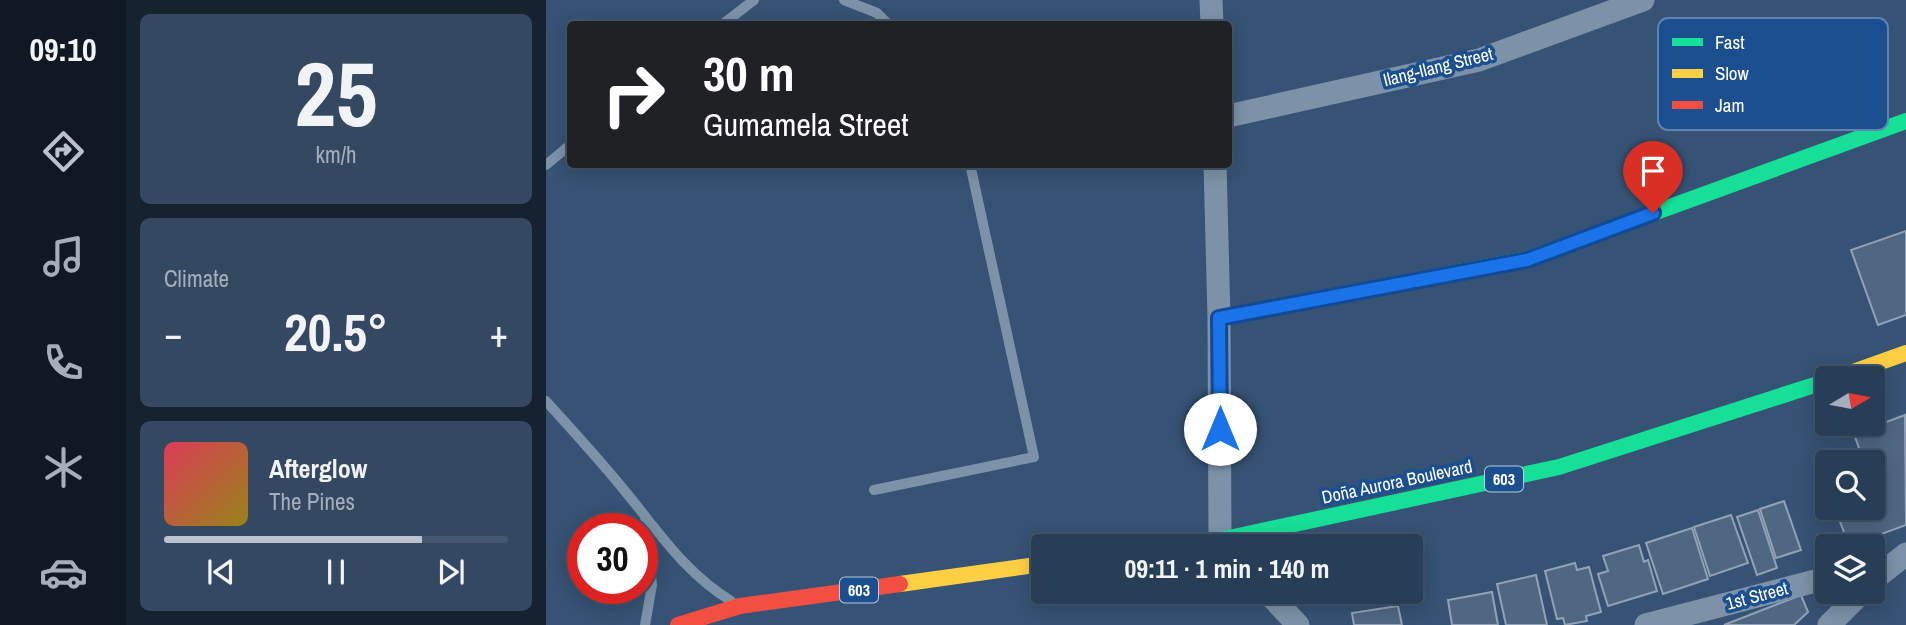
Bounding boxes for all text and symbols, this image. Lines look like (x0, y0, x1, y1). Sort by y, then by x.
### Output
legend (1658, 18, 1888, 130)
text: 09:10 (29, 28, 97, 71)
text: Fast (1715, 29, 1745, 55)
text: 25 (295, 32, 378, 154)
text: 30 m (703, 40, 795, 106)
street label: Ilang-Ilang Street (1380, 41, 1495, 92)
icon: right (588, 49, 679, 140)
text: Slow (1715, 60, 1750, 86)
text: Jam (1715, 92, 1744, 118)
text: Gumamela Street (703, 103, 909, 146)
icon: directions (39, 127, 88, 176)
text: km/h (316, 139, 356, 170)
pin (1623, 141, 1683, 213)
icon: arrive (1634, 152, 1672, 190)
icon: music (39, 232, 88, 281)
text: Climate (164, 263, 229, 294)
text: 20.5° (284, 297, 388, 367)
text: − (164, 308, 182, 359)
text: + (490, 308, 508, 359)
icon: phone (39, 338, 88, 387)
north arrow (1815, 366, 1885, 436)
map controls (1815, 366, 1885, 604)
position arrow (1183, 392, 1257, 466)
icon: climate (39, 443, 88, 492)
button: search (1815, 450, 1885, 520)
text: Afterglow (269, 451, 367, 486)
street label: Doña Aurora Boulevard (1319, 453, 1475, 510)
road number: 603 (1485, 466, 1523, 492)
text: The Pines (269, 486, 355, 517)
speed limit sign: 30 (567, 513, 658, 604)
button: layers (1815, 534, 1885, 604)
icon: car (39, 548, 88, 597)
text: 09:11 · 1 min · 140 m (1124, 551, 1330, 586)
icon: previous (202, 553, 240, 591)
icon: pause (317, 553, 355, 591)
icon: next (432, 553, 470, 591)
street label: 1st Street (1723, 575, 1791, 616)
road number: 603 (840, 578, 878, 603)

